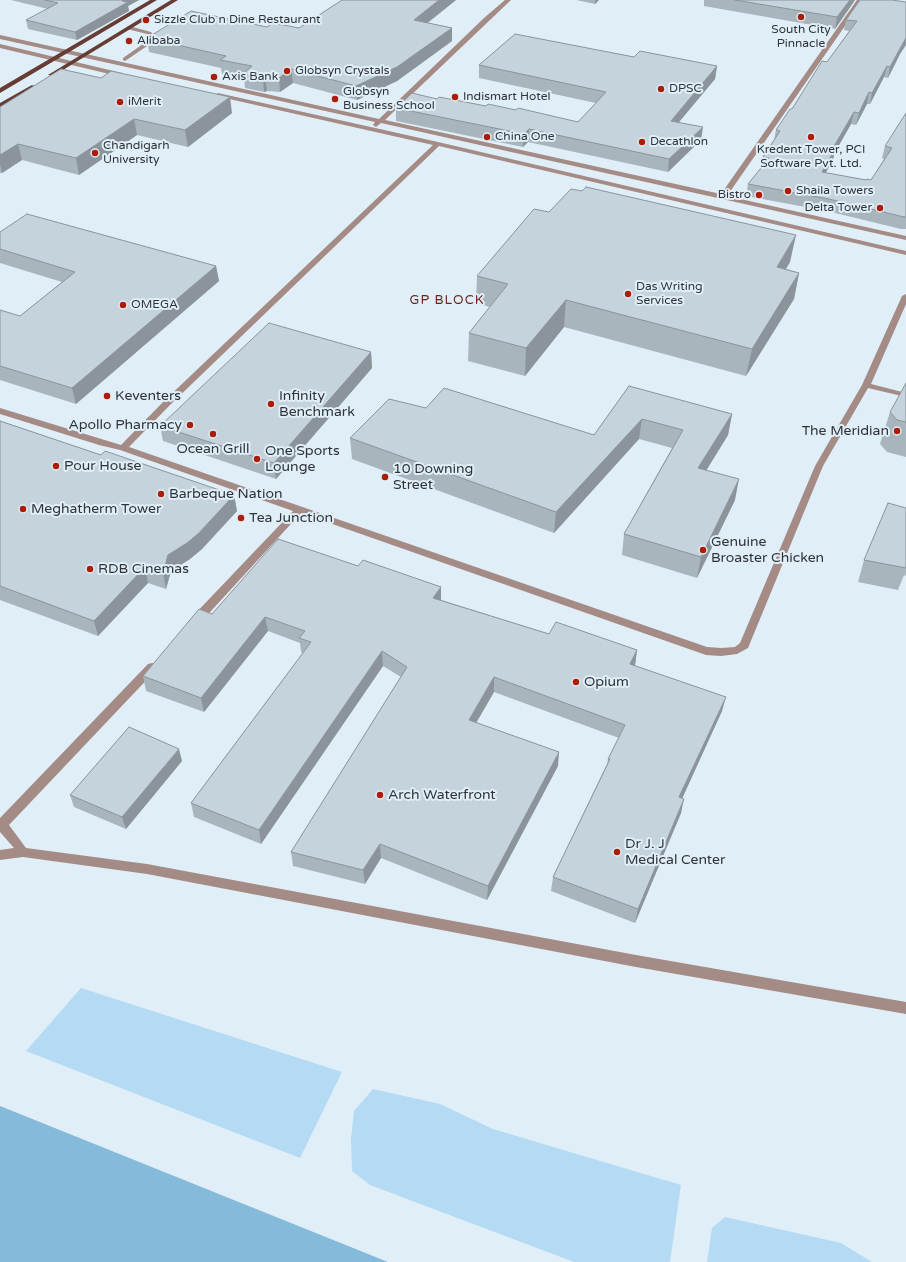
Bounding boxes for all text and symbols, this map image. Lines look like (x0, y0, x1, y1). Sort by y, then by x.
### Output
marker: South City Pinnacle (796, 12, 806, 22)
place label: Sizzle Club n Dine Restaurant (154, 13, 321, 27)
marker: Sizzle Club n Dine Restaurant (141, 15, 151, 25)
place label: South City Pinnacle (771, 23, 831, 51)
place label: Alibaba (137, 34, 180, 48)
marker: Alibaba (124, 36, 134, 46)
place label: Globsyn Crystals (295, 64, 390, 78)
marker: Globsyn Crystals (282, 66, 292, 76)
place label: Axis Bank (222, 70, 278, 84)
marker: Axis Bank (209, 72, 219, 82)
place label: DPSC (669, 82, 702, 96)
marker: DPSC (656, 84, 666, 94)
place label: Globsyn Business School (343, 85, 435, 113)
place label: Indismart Hotel (463, 90, 550, 104)
marker: Indismart Hotel (450, 92, 460, 102)
marker: Globsyn Business School (330, 94, 340, 104)
place label: iMerit (128, 95, 161, 109)
marker: iMerit (115, 97, 125, 107)
place label: China One (495, 130, 555, 144)
marker: China One (482, 132, 492, 142)
marker: Kredent Tower, PCI Software Pvt. Ltd. (806, 132, 816, 142)
place label: Decathlon (650, 135, 708, 149)
marker: Decathlon (637, 137, 647, 147)
place label: Chandigarh University (103, 139, 169, 167)
place label: Kredent Tower, PCI Software Pvt. Ltd. (757, 143, 865, 171)
marker: Chandigarh University (90, 148, 100, 158)
place label: Shaila Towers (796, 184, 874, 198)
marker: Shaila Towers (783, 186, 793, 196)
place label: Bistro (718, 188, 751, 202)
marker: Bistro (754, 190, 764, 200)
place label: Delta Tower (804, 201, 872, 215)
marker: Delta Tower (875, 203, 885, 213)
place label: Das Writing Services (636, 280, 703, 308)
marker: Das Writing Services (623, 289, 633, 299)
district label: GP BLOCK (410, 293, 484, 309)
place label: OMEGA (131, 298, 178, 312)
marker: OMEGA (118, 300, 128, 310)
place label: Keventers (115, 388, 181, 404)
place label: Infinity Benchmark (279, 388, 355, 420)
marker: Keventers (102, 391, 112, 401)
marker: Infinity Benchmark (266, 399, 276, 409)
place label: Apollo Pharmacy (68, 417, 182, 433)
marker: Apollo Pharmacy (185, 420, 195, 430)
place label: The Meridian (802, 423, 889, 439)
marker: The Meridian (892, 426, 902, 436)
marker: Ocean Grill (208, 429, 218, 439)
place label: Ocean Grill (177, 441, 249, 457)
place label: One Sports Lounge (265, 443, 340, 476)
marker: One Sports Lounge (252, 454, 262, 464)
place label: Pour House (64, 458, 141, 474)
marker: Pour House (51, 461, 61, 471)
place label: 10 Downing Street (393, 461, 473, 494)
marker: 10 Downing Street (380, 472, 390, 482)
place label: Barbeque Nation (169, 486, 282, 502)
marker: Barbeque Nation (156, 489, 166, 499)
place label: Meghatherm Tower (31, 501, 161, 517)
marker: Meghatherm Tower (18, 504, 28, 514)
place label: Tea Junction (249, 510, 333, 526)
marker: Tea Junction (236, 513, 246, 523)
place label: Genuine Broaster Chicken (711, 534, 824, 566)
marker: Genuine Broaster Chicken (698, 545, 708, 555)
place label: RDB Cinemas (98, 561, 189, 577)
marker: RDB Cinemas (85, 564, 95, 574)
place label: Opium (584, 674, 629, 690)
marker: Opium (571, 677, 581, 687)
place label: Arch Waterfront (388, 787, 496, 803)
marker: Arch Waterfront (375, 790, 385, 800)
place label: Dr J. J Medical Center (625, 836, 725, 868)
marker: Dr J. J Medical Center (612, 847, 622, 857)

